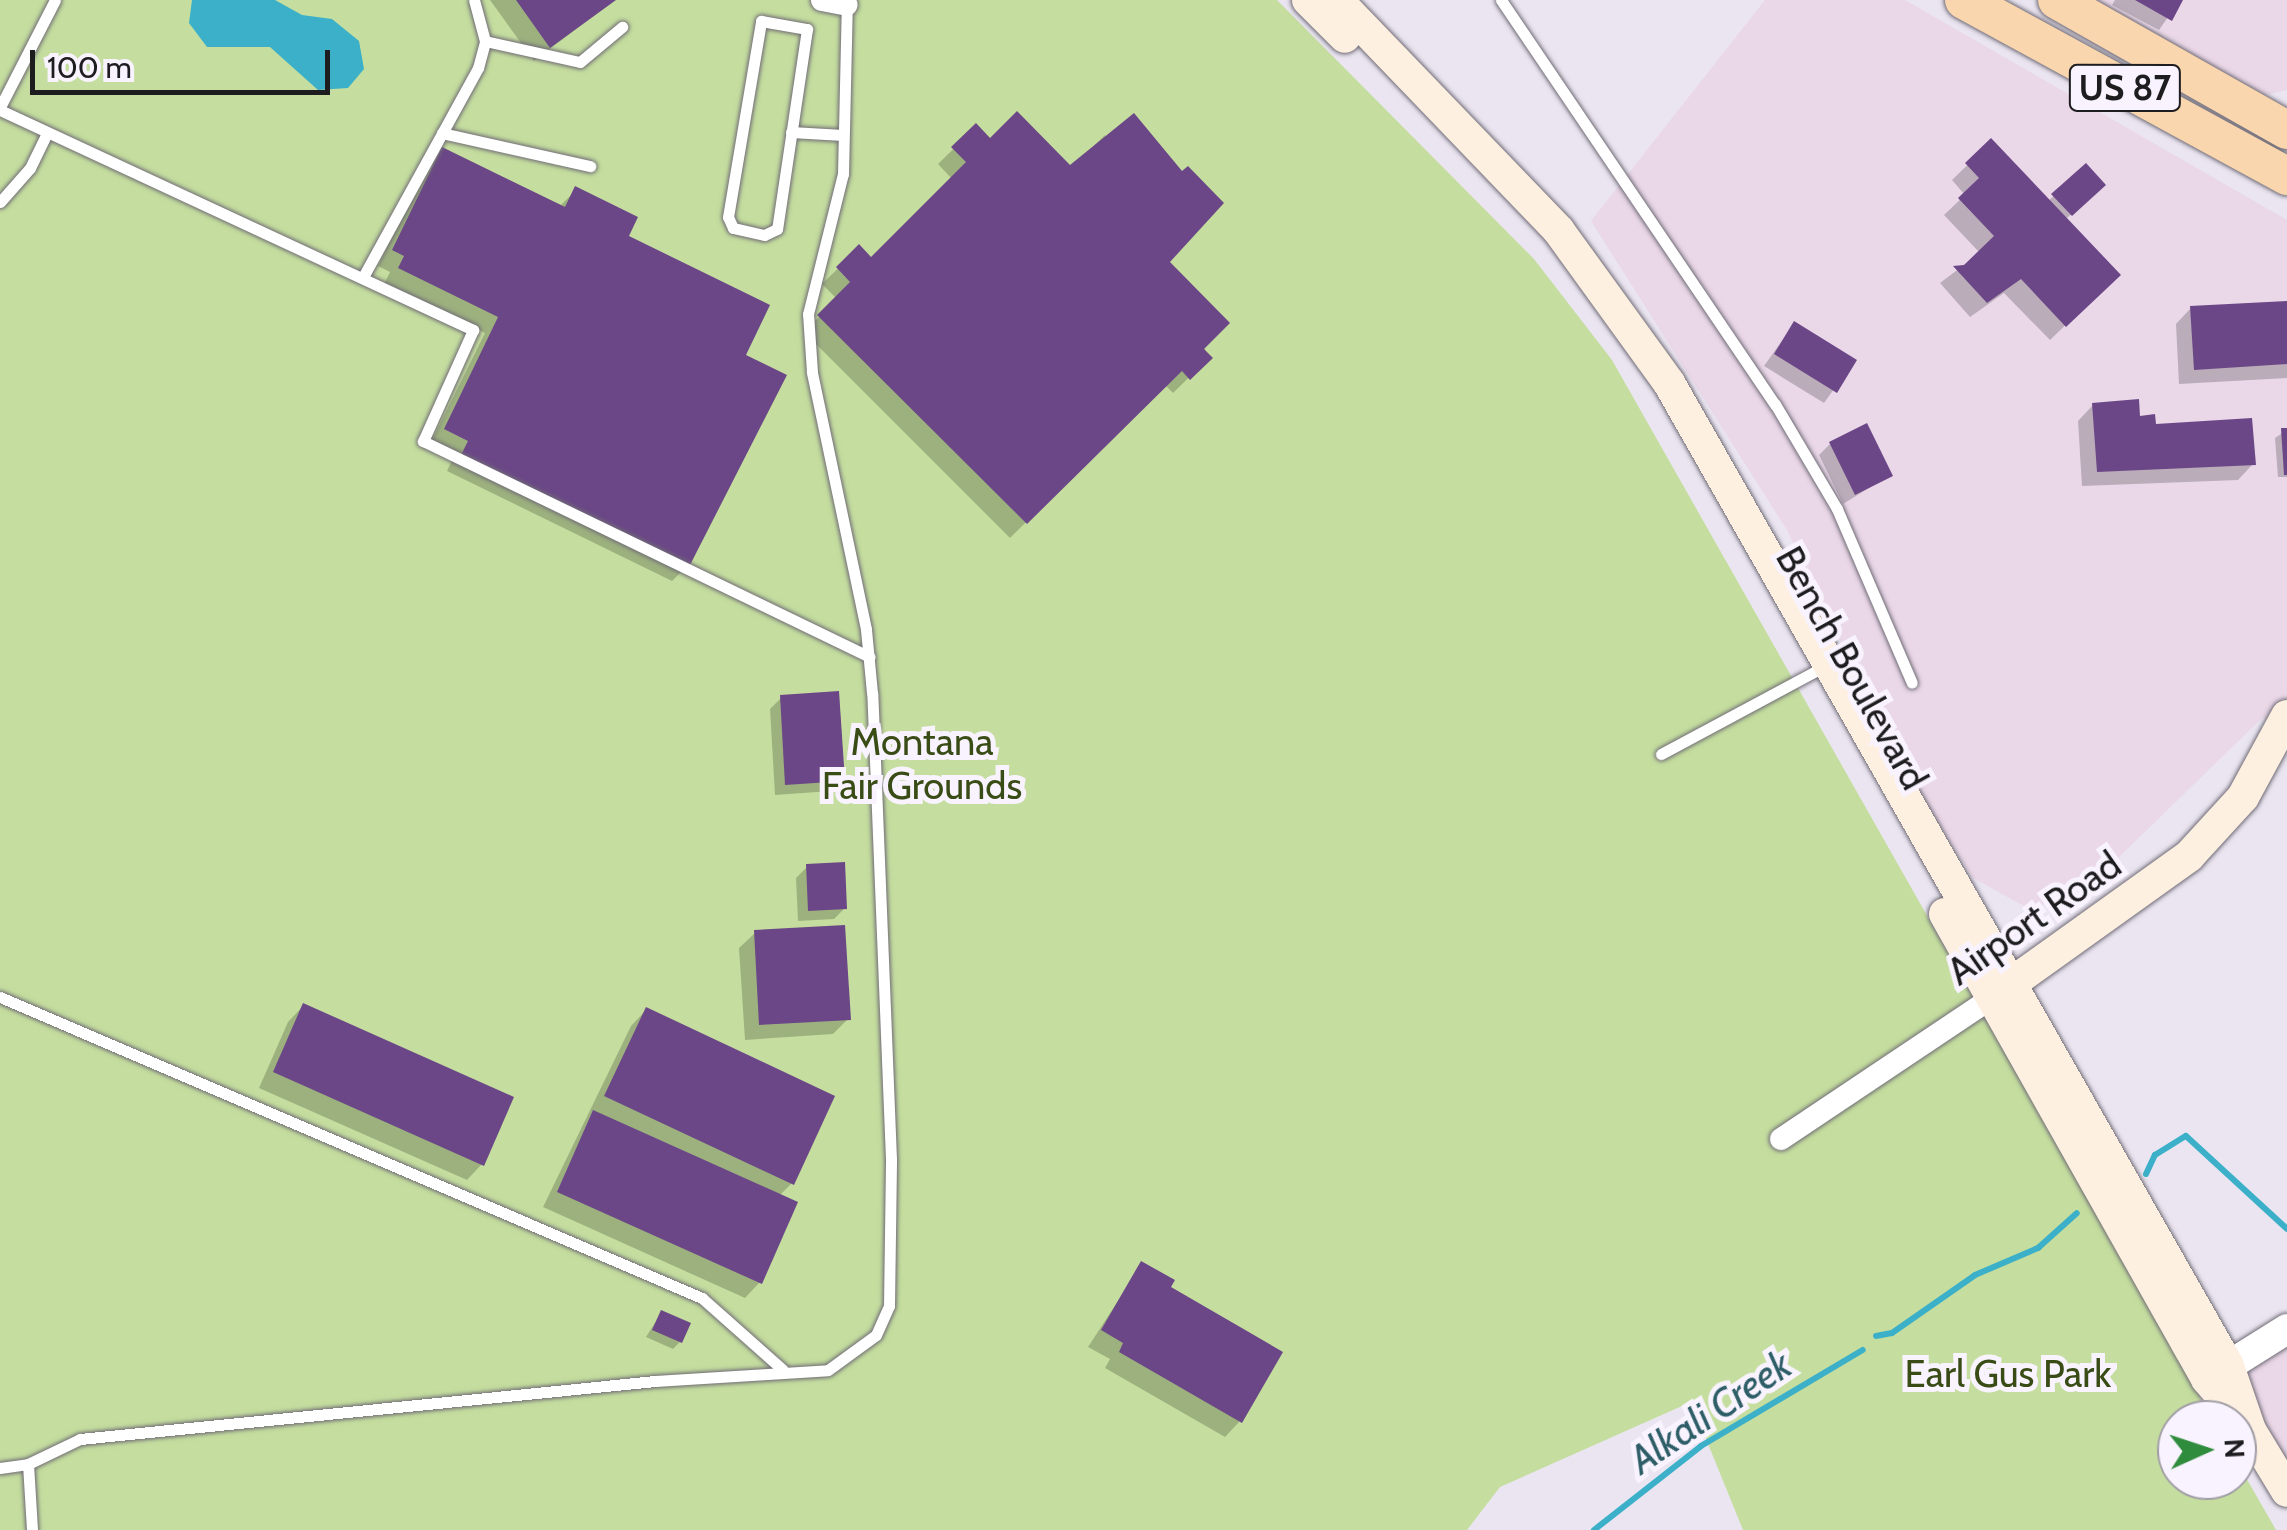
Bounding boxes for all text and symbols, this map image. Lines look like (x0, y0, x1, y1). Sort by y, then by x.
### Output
scale bar (35, 30, 335, 92)
text: 100 m (47, 49, 132, 86)
road number: US 87 (2068, 58, 2182, 118)
street label: Bench Boulevard (1766, 539, 1938, 797)
park label: Montana Fair Grounds (822, 719, 1022, 808)
street label: Airport Road (1938, 842, 2130, 994)
water label: Alkali Creek (1620, 1340, 1800, 1484)
park label: Earl Gus Park (1905, 1351, 2111, 1397)
north arrow (2157, 1400, 2257, 1500)
text: N (2217, 1438, 2252, 1459)

